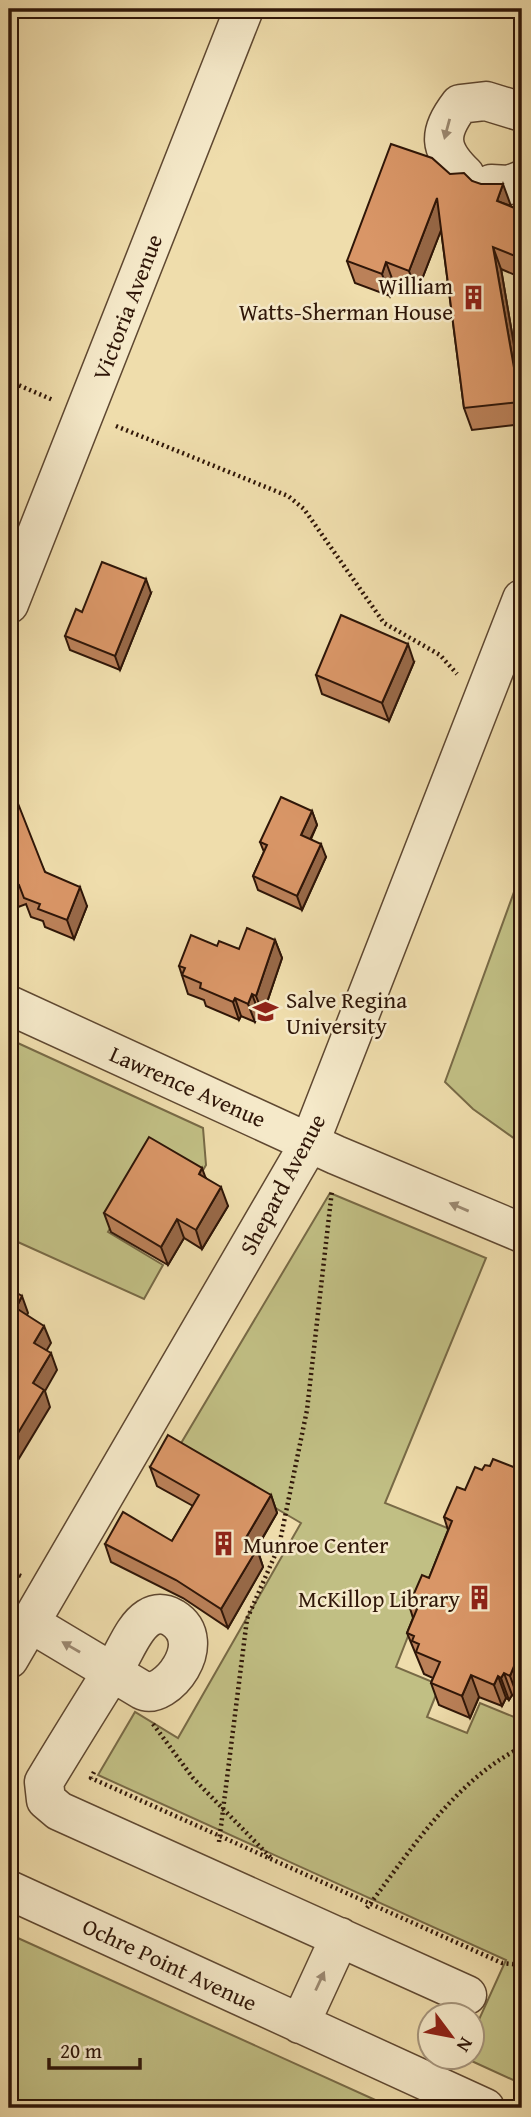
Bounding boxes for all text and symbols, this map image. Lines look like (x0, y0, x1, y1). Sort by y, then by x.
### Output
one-way arrow (441, 118, 452, 140)
street label: Victoria Avenue (84, 229, 170, 385)
place label: William Watts-Sherman House (239, 269, 453, 328)
building icon: William Watts-Sherman House (459, 284, 487, 312)
place label: Salve Regina University (286, 983, 407, 1042)
school or university icon: Salve Regina University (252, 998, 280, 1026)
street label: Lawrence Avenue (105, 1037, 271, 1135)
street label: Shepard Avenue (231, 1108, 333, 1260)
one-way arrow (449, 1201, 470, 1212)
place label: Munroe Center (243, 1528, 389, 1561)
building icon: Munroe Center (209, 1530, 237, 1558)
place label: McKillop Library (298, 1582, 461, 1615)
building icon: McKillop Library (466, 1584, 494, 1612)
one-way arrow (61, 1642, 81, 1654)
street label: Ochre Point Avenue (77, 1909, 263, 2019)
one-way arrow (315, 1970, 326, 1991)
north arrow (416, 2002, 486, 2072)
scale bar (49, 2026, 140, 2070)
text: N (450, 2032, 481, 2058)
text: 20 m (60, 2035, 102, 2066)

